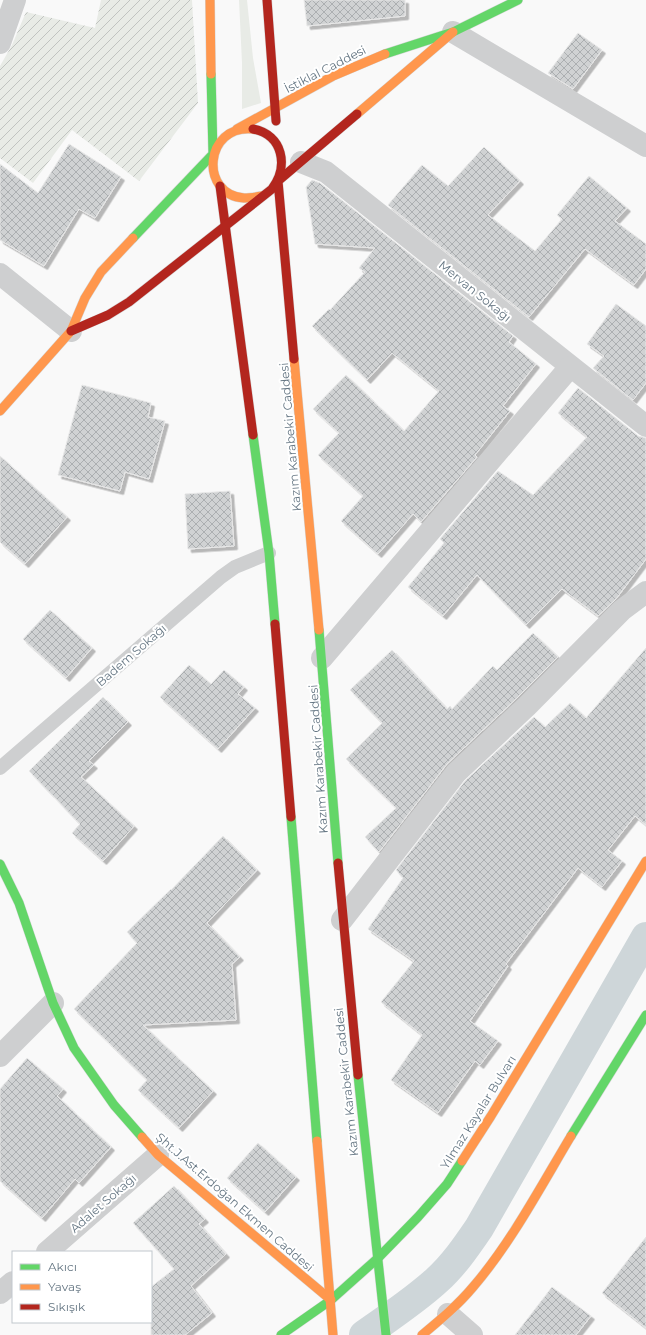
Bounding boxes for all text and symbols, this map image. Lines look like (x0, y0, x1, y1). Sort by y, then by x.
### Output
street label: İstiklal Caddesi (282, 42, 368, 96)
street label: Mervan Sokağı (436, 257, 514, 325)
street label: Kazım Karabekir Caddesi (276, 362, 304, 512)
street label: Badem Sokağı (93, 621, 169, 689)
street label: Kazım Karabekir Caddesi (305, 684, 331, 834)
street label: Kazım Karabekir Caddesi (331, 1007, 361, 1157)
street label: Yılmaz Kayalar Bulvarı (437, 1052, 519, 1172)
street label: Şht.J.Ast.Erdoğan Ekmen Caddesi (153, 1129, 317, 1275)
street label: Adalet Sokağı (67, 1170, 139, 1236)
legend (12, 1251, 152, 1323)
text: Akıcı (48, 1259, 77, 1274)
text: Yavaş (48, 1279, 81, 1294)
text: Sıkışık (48, 1299, 86, 1314)

